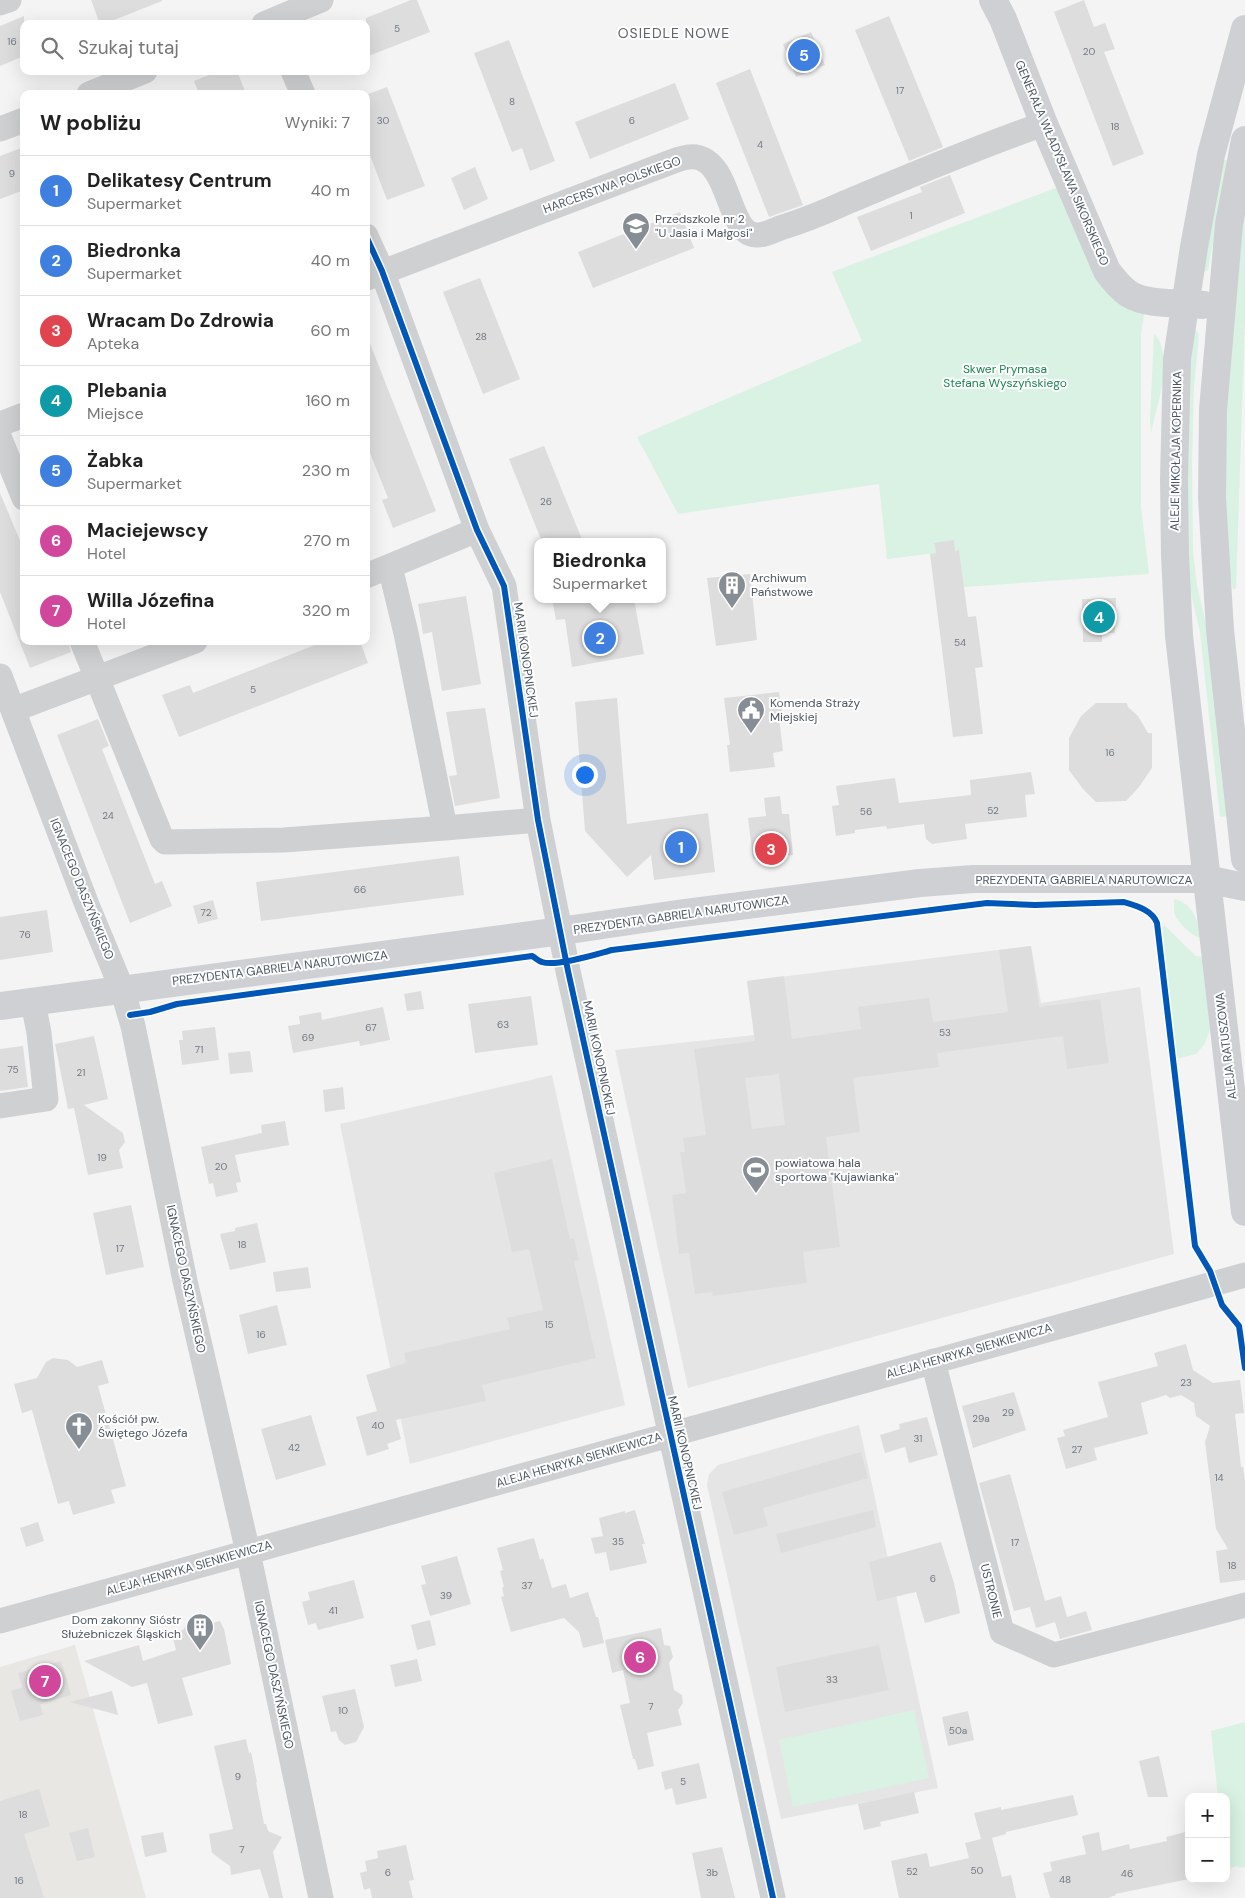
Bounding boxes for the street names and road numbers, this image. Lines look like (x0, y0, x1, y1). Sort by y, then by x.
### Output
street label: GENERAŁA WŁADYSŁAWA SIKORSKIEGO (1011, 58, 1113, 268)
street label: HARCERSTWA POLSKIEGO (541, 153, 683, 217)
street label: ALEJE MIKOŁAJA KOPERNIKA (1167, 371, 1185, 531)
street label: MARII KONOPNICKIEJ (510, 601, 542, 719)
street label: IGNACEGO DASZYŃSKIEGO (46, 816, 118, 962)
street label: PREZYDENTA GABRIELA NARUTOWICZA (975, 872, 1193, 888)
street label: PREZYDENTA GABRIELA NARUTOWICZA (572, 892, 790, 938)
street label: PREZYDENTA GABRIELA NARUTOWICZA (171, 947, 389, 989)
street label: ALEJA RATUSZOWA (1212, 992, 1240, 1100)
street label: MARII KONOPNICKIEJ (579, 999, 619, 1117)
street label: IGNACEGO DASZYŃSKIEGO (162, 1204, 210, 1354)
street label: ALEJA HENRYKA SIENKIEWICZA (884, 1320, 1054, 1382)
street label: MARII KONOPNICKIEJ (664, 1394, 706, 1512)
street label: ALEJA HENRYKA SIENKIEWICZA (494, 1429, 664, 1491)
street label: ALEJA HENRYKA SIENKIEWICZA (104, 1537, 274, 1599)
street label: USTRONIE (977, 1562, 1006, 1620)
street label: IGNACEGO DASZYŃSKIEGO (250, 1600, 298, 1750)

